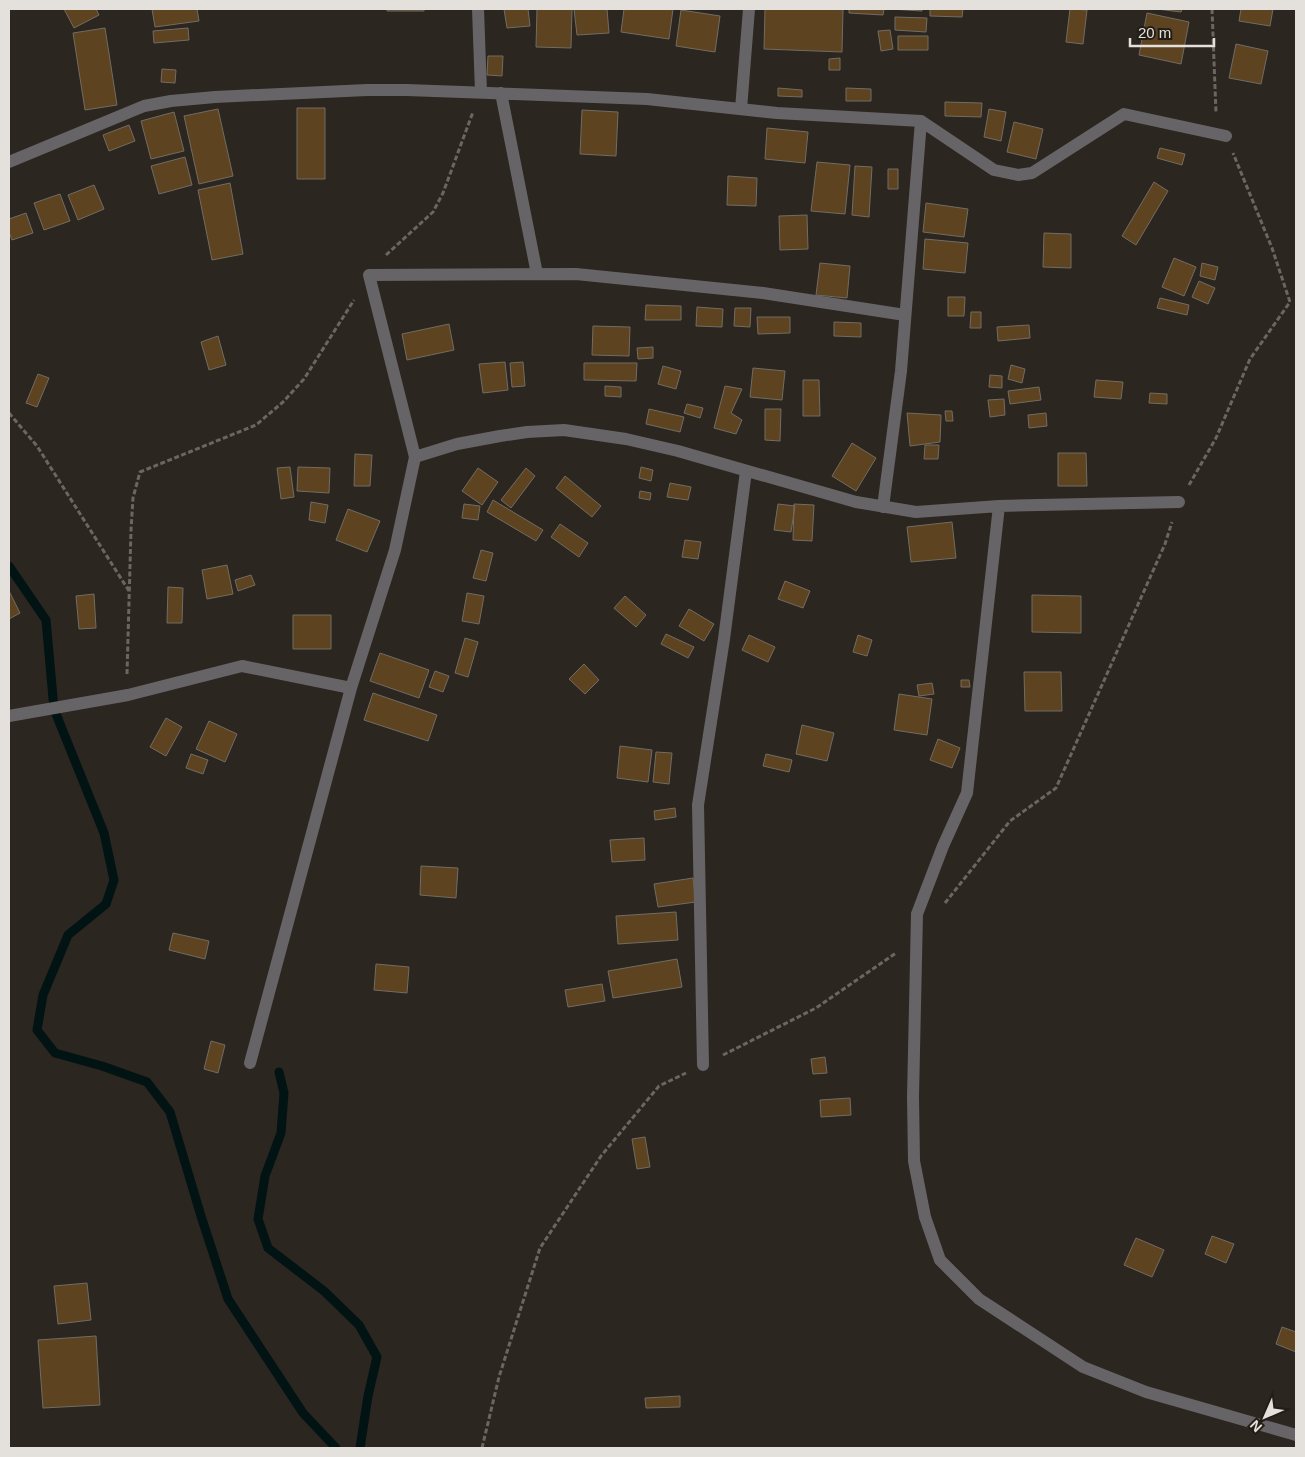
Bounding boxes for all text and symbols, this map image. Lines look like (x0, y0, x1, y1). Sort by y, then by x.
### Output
scale bar (1130, 15, 1214, 47)
text: 20 m (1138, 24, 1171, 41)
north arrow (1240, 1392, 1290, 1442)
text: N (1247, 1417, 1265, 1435)

